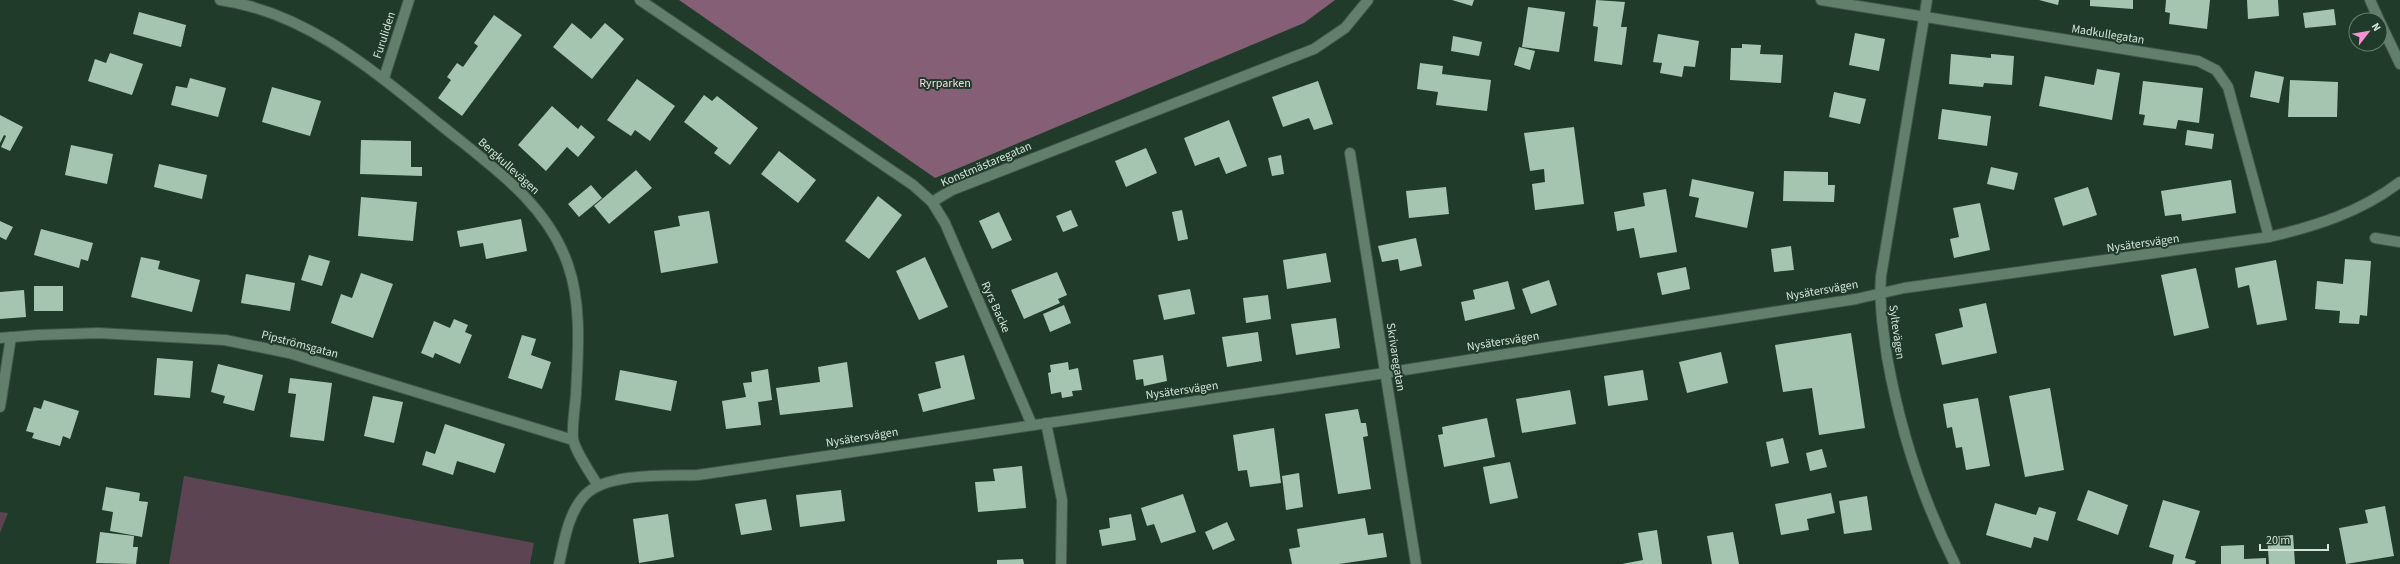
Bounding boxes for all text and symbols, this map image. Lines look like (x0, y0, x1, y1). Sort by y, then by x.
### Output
street label: Furuliden (369, 10, 400, 61)
north arrow (2348, 12, 2388, 52)
street label: Madkullegatan (2070, 20, 2146, 49)
text: N (2368, 20, 2384, 34)
park label: Ryrparken (919, 75, 971, 92)
street label: Bergkullevägen (474, 134, 543, 199)
street label: Konstmästaregatan (938, 138, 1034, 191)
street label: Nysätersvägen (2106, 230, 2180, 257)
street label: Nysätersvägen (1785, 276, 1860, 305)
street label: Ryrs Backe (977, 279, 1014, 335)
street label: Syltevägen (1884, 304, 1909, 360)
street label: Skrivaregatan (1382, 322, 1409, 392)
street label: Pipströmsgatan (260, 326, 340, 363)
street label: Nysätersvägen (1466, 327, 1541, 356)
street label: Nysätersvägen (1145, 377, 1219, 404)
street label: Nysätersvägen (825, 423, 900, 452)
scale bar (2260, 526, 2328, 552)
text: 20 m (2266, 532, 2290, 549)

